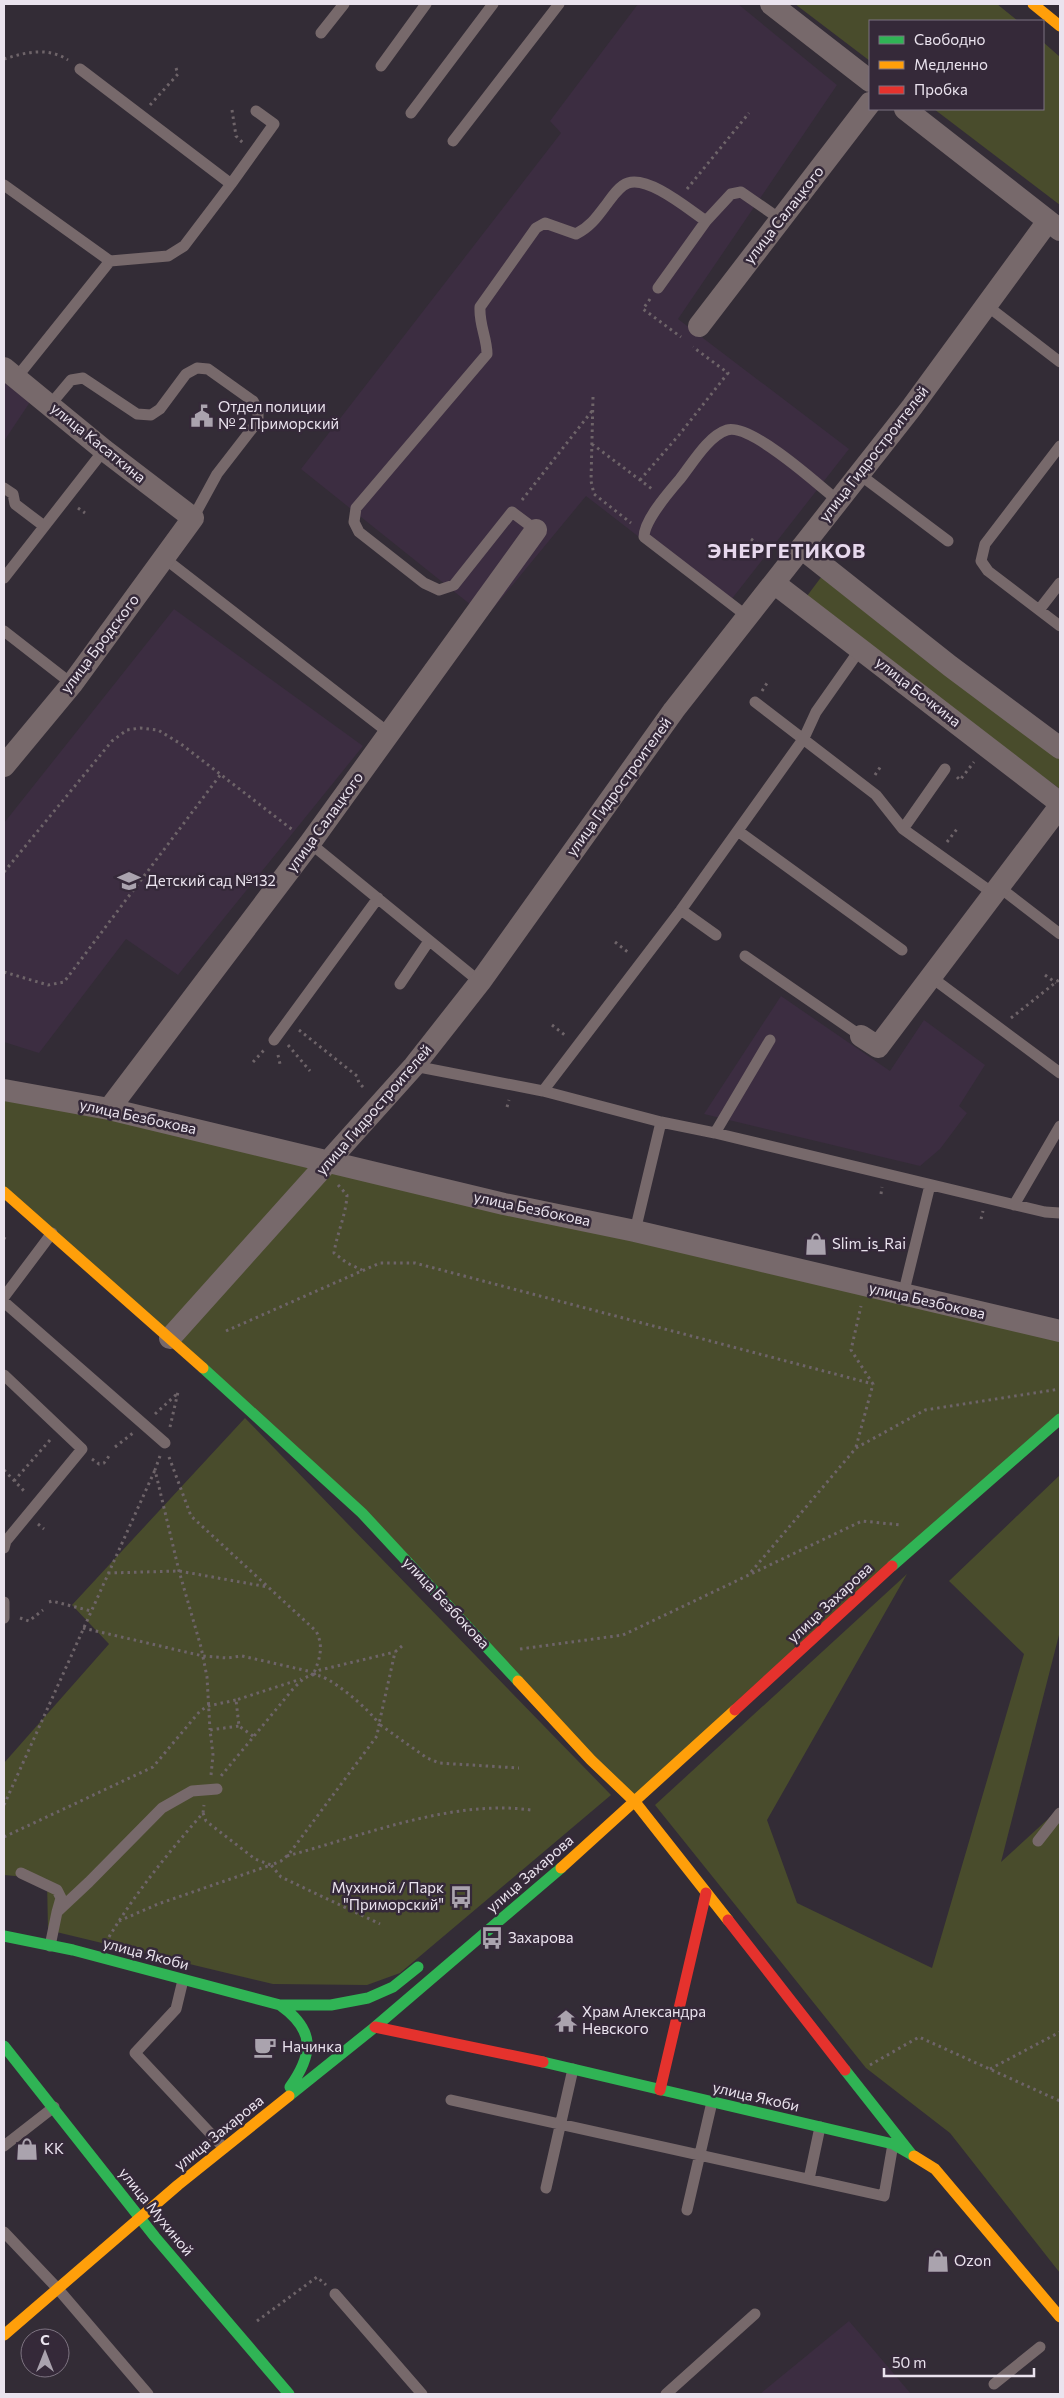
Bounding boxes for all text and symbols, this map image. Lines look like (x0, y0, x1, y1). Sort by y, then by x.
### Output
legend (869, 20, 1044, 110)
text: Свободно (914, 30, 985, 48)
text: Медленно (914, 55, 988, 73)
text: Пробка (914, 80, 968, 98)
street label: улица Салацкого (739, 162, 827, 267)
street label: улица Гидростроителей (815, 382, 932, 525)
place label: Отдел полиции № 2 Приморский (218, 397, 339, 432)
street label: улица Касаткина (48, 398, 150, 486)
public building icon: Отдел полиции № 2 Приморский (189, 403, 215, 429)
district label: ЭНЕРГЕТИКОВ (708, 538, 866, 562)
street label: улица Бродского (56, 590, 142, 696)
street label: улица Бочкина (872, 652, 965, 730)
street label: улица Гидростроителей (562, 714, 675, 859)
street label: улица Салацкого (282, 768, 367, 875)
school or university icon: Детский сад №132 (116, 868, 142, 894)
place label: Детский сад №132 (146, 871, 276, 889)
street label: улица Гидростроителей (312, 1040, 435, 1178)
street label: улица Безбокова (78, 1095, 198, 1137)
street label: улица Безбокова (472, 1187, 592, 1229)
shop icon: Slim_is_Rai (803, 1231, 829, 1257)
place label: Slim_is_Rai (832, 1234, 906, 1252)
street label: улица Безбокова (867, 1278, 987, 1322)
street label: улица Безбокова (400, 1553, 494, 1652)
street label: улица Захарова (783, 1558, 875, 1646)
street label: улица Захарова (482, 1831, 577, 1916)
place label: Мухиной / Парк "Приморский" (331, 1878, 444, 1913)
bus stop icon: Мухиной / Парк "Приморский" (448, 1884, 474, 1910)
bus stop icon: Захарова (479, 1925, 505, 1951)
place label: Захарова (508, 1928, 574, 1946)
street label: улица Якоби (101, 1933, 191, 1973)
place label: Храм Александра Невского (582, 2002, 706, 2037)
temple icon: Храм Александра Невского (553, 2008, 579, 2034)
cafe icon: Начинка (252, 2034, 278, 2060)
place label: Начинка (282, 2037, 342, 2055)
street label: улица Якоби (711, 2077, 801, 2115)
street label: улица Захарова (170, 2091, 267, 2174)
shop icon: КК (14, 2136, 40, 2162)
place label: КК (44, 2139, 64, 2157)
street label: улица Мухиной (116, 2164, 198, 2259)
shop icon: Ozon (925, 2248, 951, 2274)
place label: Ozon (954, 2251, 991, 2269)
north arrow (20, 2328, 70, 2378)
text: С (40, 2331, 50, 2348)
scale bar (884, 2346, 1034, 2378)
text: 50 m (892, 2353, 926, 2371)

